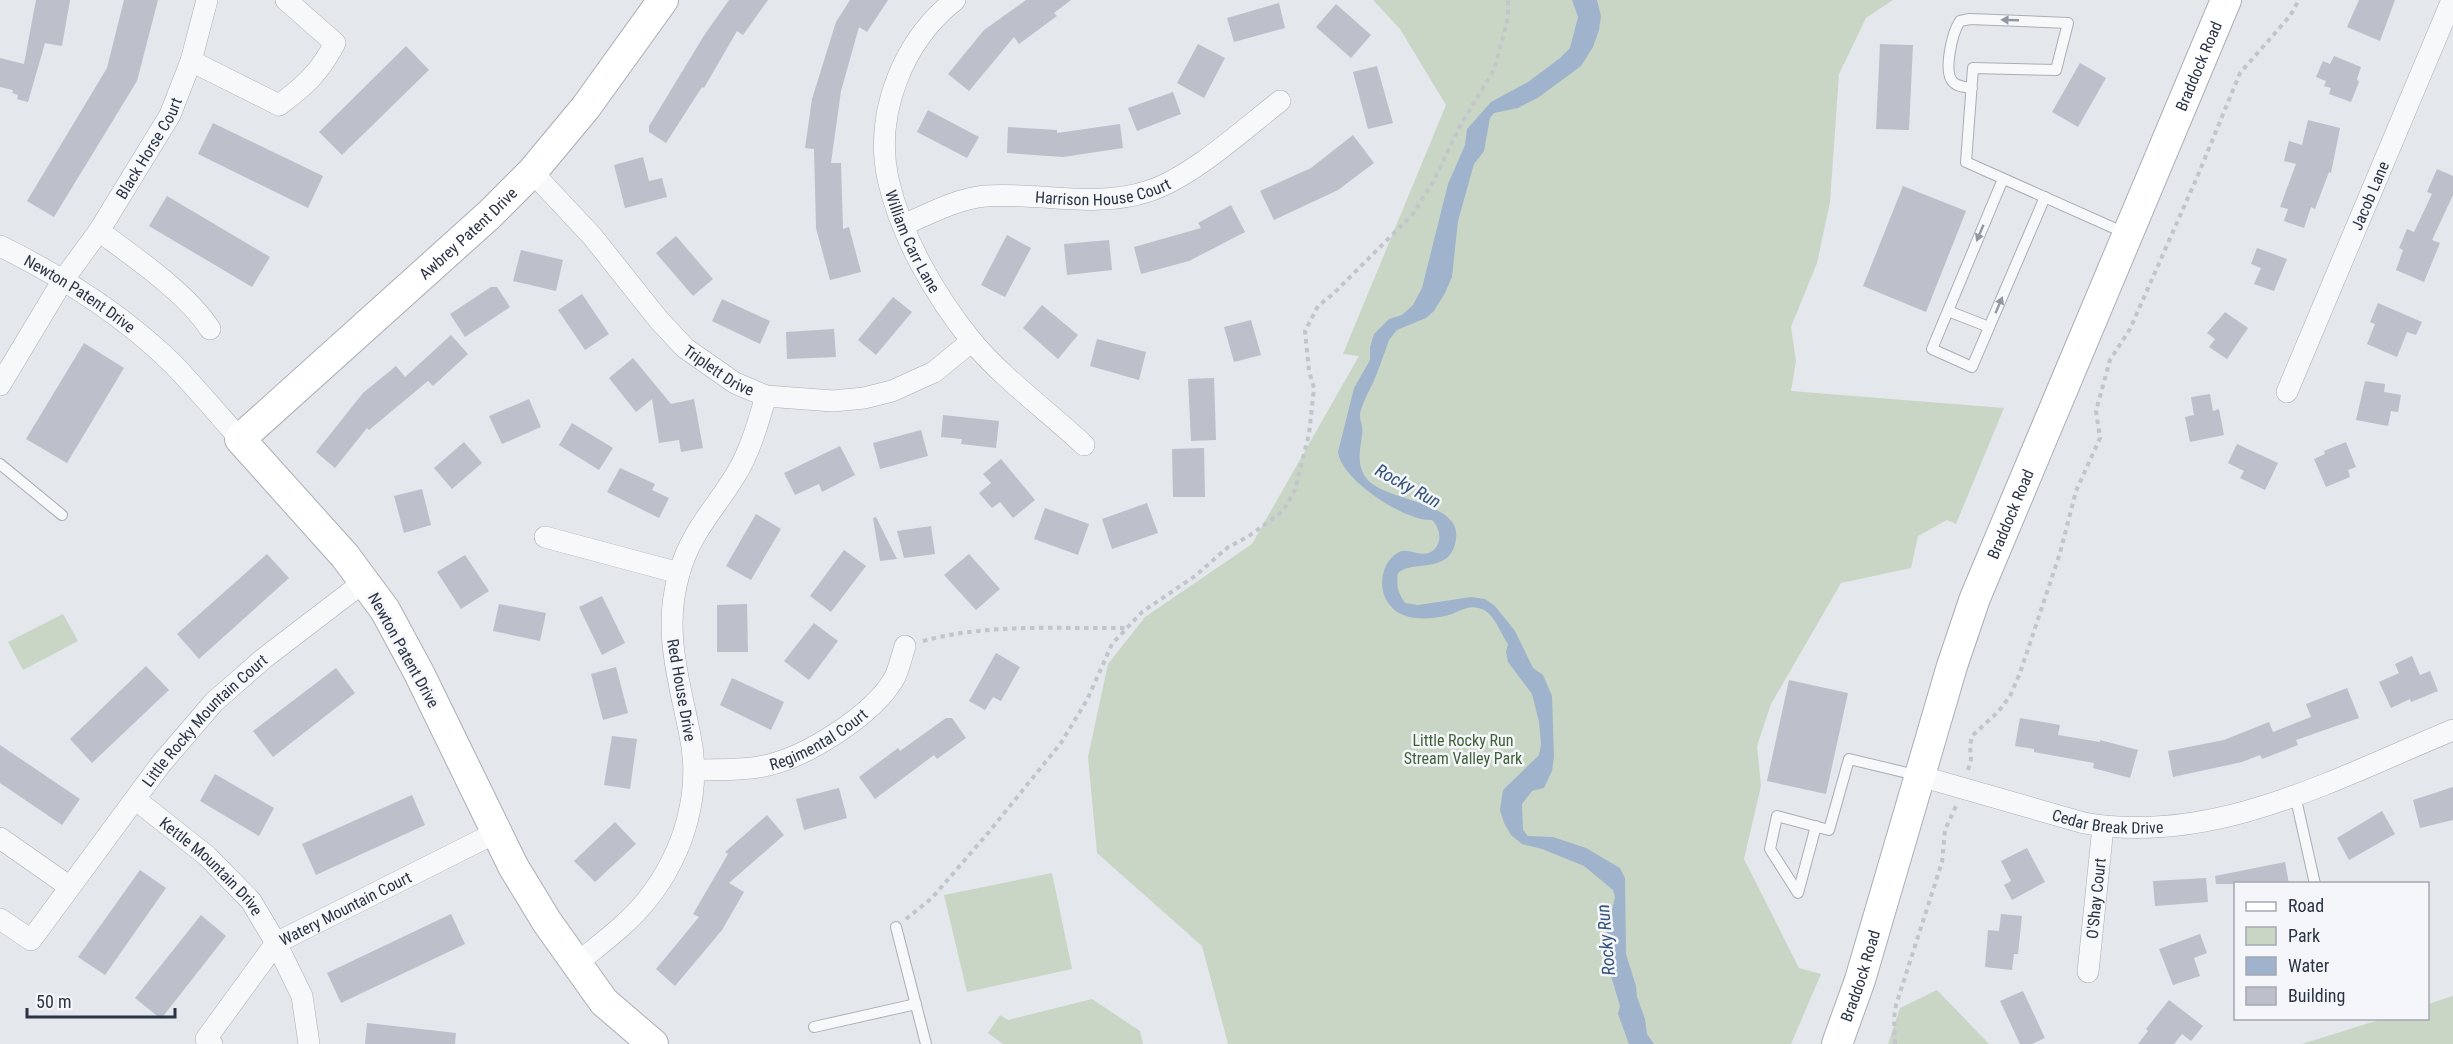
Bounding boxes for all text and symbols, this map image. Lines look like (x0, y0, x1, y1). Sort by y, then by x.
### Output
one-way arrow (2000, 16, 2019, 25)
street label: Braddock Road (2172, 19, 2226, 114)
street label: Black Horse Court (112, 95, 186, 203)
street label: Jacob Lane (2347, 159, 2393, 233)
street label: Harrison House Court (1035, 174, 1174, 209)
street label: Awbrey Patent Drive (415, 184, 521, 283)
street label: William Carr Lane (881, 188, 944, 296)
one-way arrow (1975, 224, 1985, 242)
street label: Newton Patent Drive (21, 251, 139, 337)
one-way arrow (1994, 296, 2004, 314)
street label: Triplett Drive (680, 341, 757, 400)
water label: Rocky Run (1372, 459, 1445, 512)
street label: Braddock Road (1983, 467, 2038, 562)
street label: Newton Patent Drive (364, 589, 443, 711)
street label: Red House Drive (663, 637, 700, 743)
street label: Little Rocky Mountain Court (138, 650, 271, 791)
street label: Regimental Court (767, 705, 872, 774)
park label: Little Rocky Run Stream Valley Park (1404, 731, 1523, 768)
street label: Cedar Break Drive (2050, 805, 2164, 838)
street label: Kettle Mountain Drive (156, 813, 266, 919)
street label: O'Shay Court (2082, 857, 2110, 940)
street label: Watery Mountain Court (276, 868, 415, 950)
legend (2234, 882, 2429, 1020)
text: Road (2288, 895, 2324, 916)
water label: Rocky Run (1592, 904, 1619, 977)
text: Park (2288, 925, 2320, 946)
street label: Braddock Road (1837, 928, 1884, 1024)
text: Water (2288, 955, 2330, 976)
scale bar (27, 981, 176, 1019)
text: Building (2288, 985, 2345, 1006)
text: 50 m (36, 991, 71, 1012)

